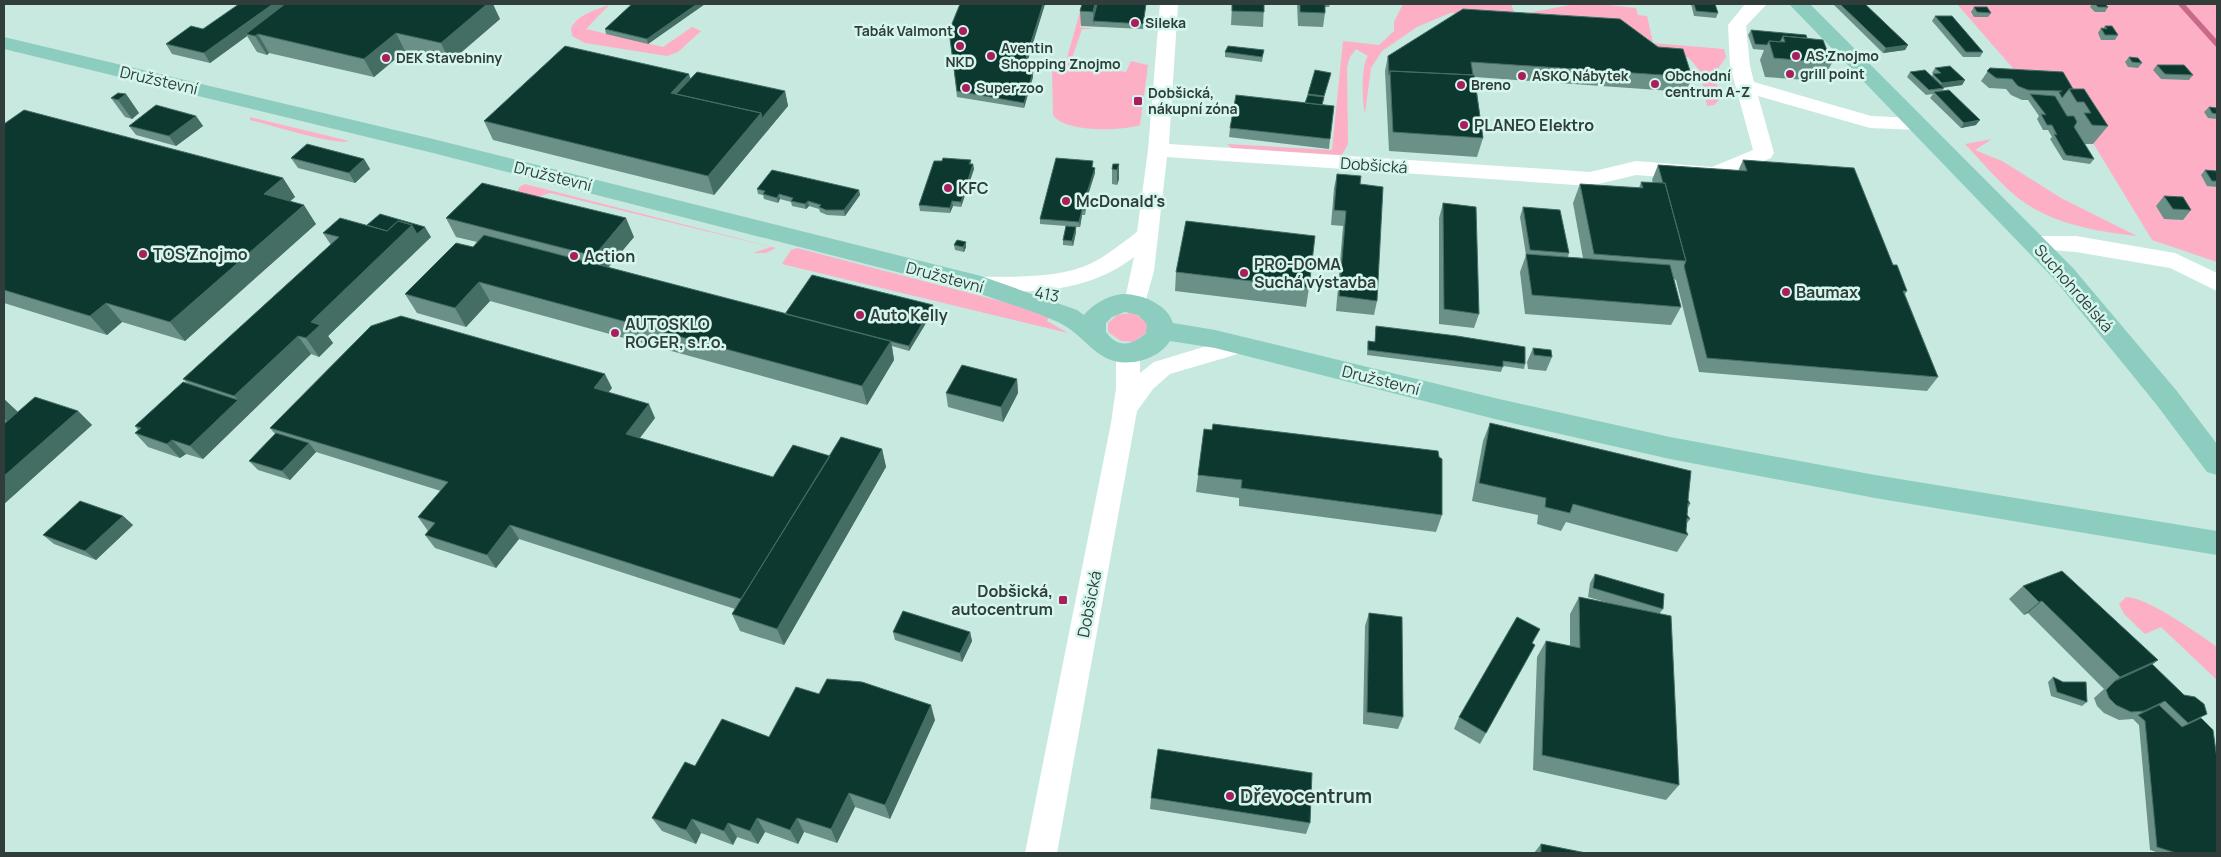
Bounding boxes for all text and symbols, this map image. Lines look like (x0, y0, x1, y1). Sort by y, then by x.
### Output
place label: Sileka (1145, 13, 1186, 32)
marker: Sileka (1129, 17, 1141, 29)
place label: Tabák Valmont (854, 21, 953, 40)
marker: Tabák Valmont (957, 25, 969, 37)
place label: Aventin Shopping Znojmo (1001, 38, 1121, 73)
marker: NKD (954, 40, 966, 52)
place label: AS Znojmo (1806, 46, 1879, 65)
place label: DEK Stavebniny (396, 48, 502, 67)
marker: Aventin Shopping Znojmo (985, 50, 997, 62)
marker: AS Znojmo (1790, 50, 1802, 62)
marker: DEK Stavebniny (380, 52, 392, 64)
place label: NKD (946, 52, 975, 71)
street label: Družstevní (118, 60, 200, 100)
place label: grill point (1800, 64, 1865, 83)
place label: ASKO Nábytek (1532, 66, 1629, 85)
place label: Obchodní centrum A-Z (1665, 66, 1750, 101)
marker: grill point (1784, 68, 1796, 80)
marker: ASKO Nábytek (1516, 70, 1528, 82)
place label: Breno (1471, 75, 1511, 94)
place label: Super zoo (976, 78, 1044, 97)
marker: Obchodní centrum A-Z (1649, 78, 1661, 90)
marker: Breno (1455, 79, 1467, 91)
marker: Super zoo (960, 82, 972, 94)
place label: Dobšická, nákupní zóna (1148, 83, 1238, 118)
marker: Dobšická, nákupní zóna (1132, 95, 1144, 107)
place label: PLANEO Elektro (1474, 114, 1594, 136)
marker: PLANEO Elektro (1458, 119, 1470, 131)
street label: Dobšická (1340, 152, 1408, 178)
street label: Družstevní (512, 156, 594, 196)
place label: KFC (958, 177, 989, 199)
marker: KFC (942, 182, 954, 194)
place label: McDonald's (1076, 190, 1165, 212)
marker: McDonald's (1060, 195, 1072, 207)
street label: Suchohrdelská (2030, 239, 2118, 337)
place label: TOS Znojmo (153, 243, 248, 265)
place label: Action (584, 245, 635, 267)
marker: TOS Znojmo (137, 248, 149, 260)
marker: Action (568, 250, 580, 262)
place label: PRO-DOMA Suchá výstavba (1254, 253, 1376, 293)
street label: Družstevní (904, 256, 986, 298)
marker: PRO-DOMA Suchá výstavba (1238, 267, 1250, 279)
street label: 413 (1033, 281, 1061, 307)
place label: Baumax (1796, 281, 1858, 303)
marker: Baumax (1780, 286, 1792, 298)
place label: Auto Kelly (870, 304, 948, 326)
marker: Auto Kelly (854, 309, 866, 321)
place label: AUTOSKLO ROGER, s.r.o. (625, 313, 725, 353)
marker: AUTOSKLO ROGER, s.r.o. (609, 327, 621, 339)
street label: Družstevní (1340, 360, 1422, 400)
street label: Dobšická (1072, 569, 1106, 639)
place label: Dobšická, autocentrum (951, 580, 1053, 620)
marker: Dobšická, autocentrum (1057, 594, 1069, 606)
place label: Dřevocentrum (1240, 783, 1372, 809)
marker: Dřevocentrum (1224, 790, 1236, 802)

